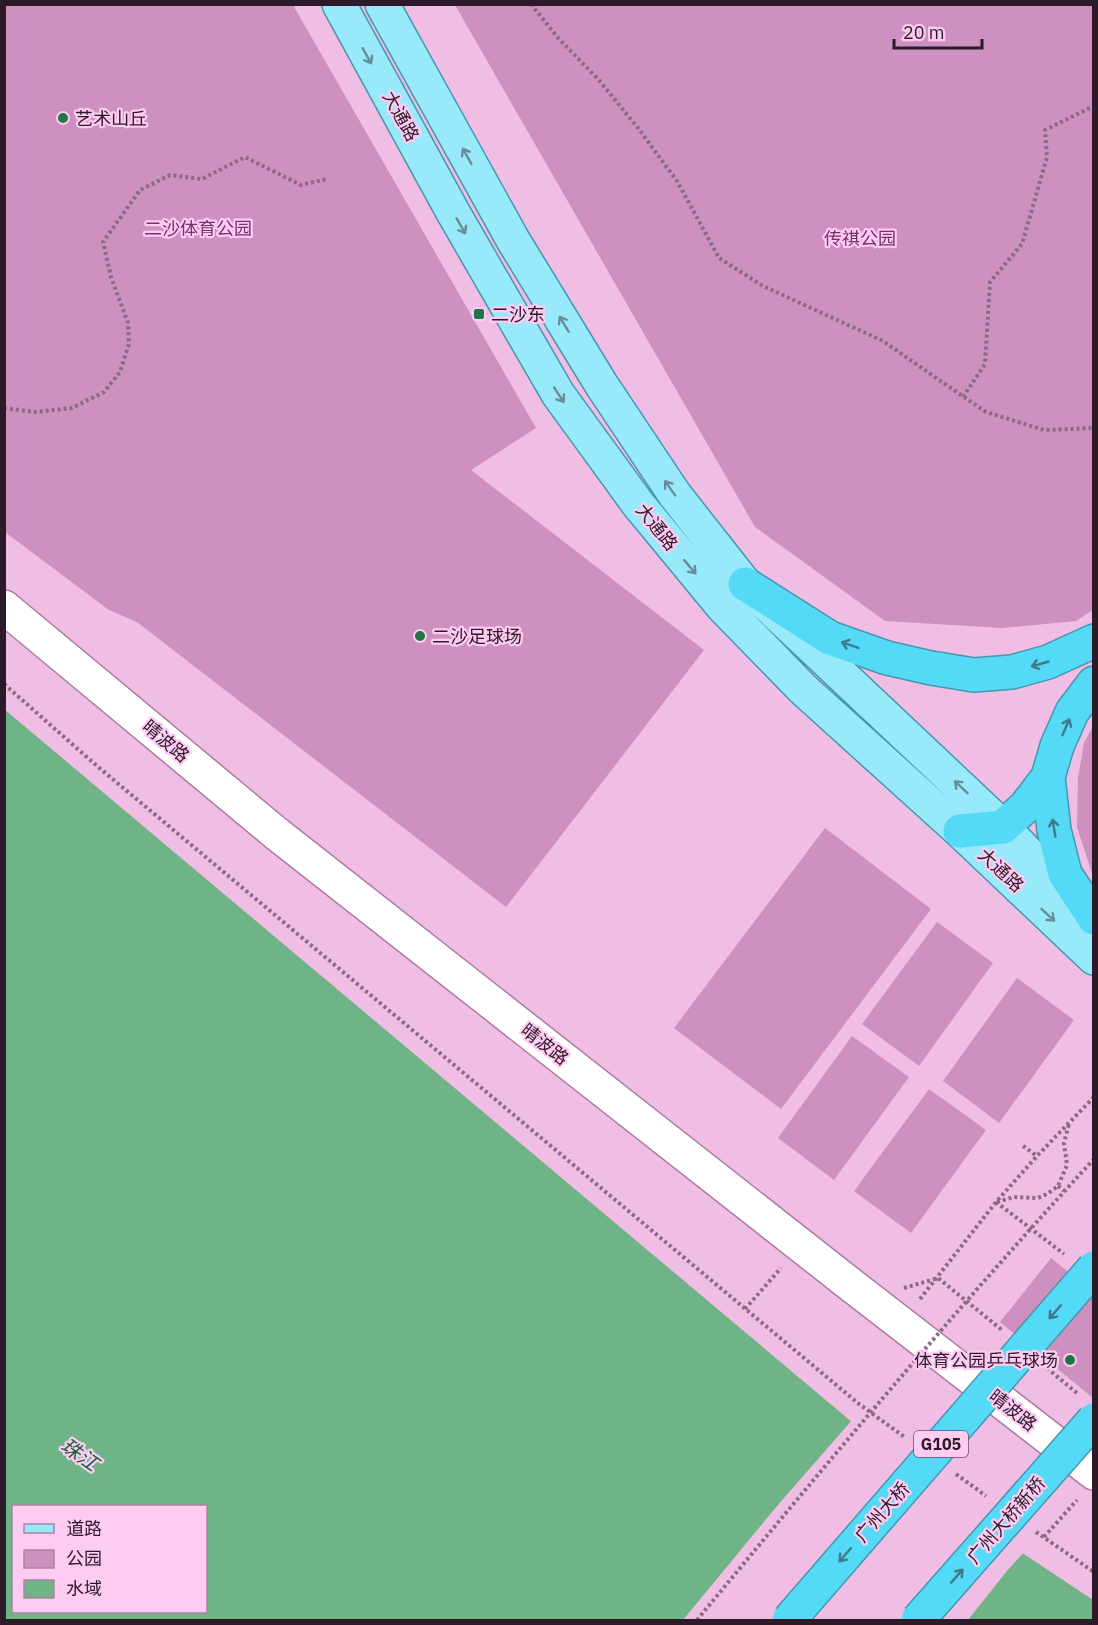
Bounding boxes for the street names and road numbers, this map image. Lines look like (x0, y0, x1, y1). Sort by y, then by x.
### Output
street label: 大通路 (378, 87, 424, 145)
street label: 大通路 (631, 499, 683, 555)
street label: 晴波路 (138, 715, 194, 767)
street label: 大通路 (973, 843, 1029, 897)
street label: 晴波路 (517, 1018, 573, 1070)
street label: 晴波路 (985, 1384, 1041, 1436)
road number: G105 (914, 1431, 968, 1457)
street label: 广州大桥新桥 (962, 1472, 1050, 1568)
street label: 广州大桥 (850, 1477, 914, 1547)

